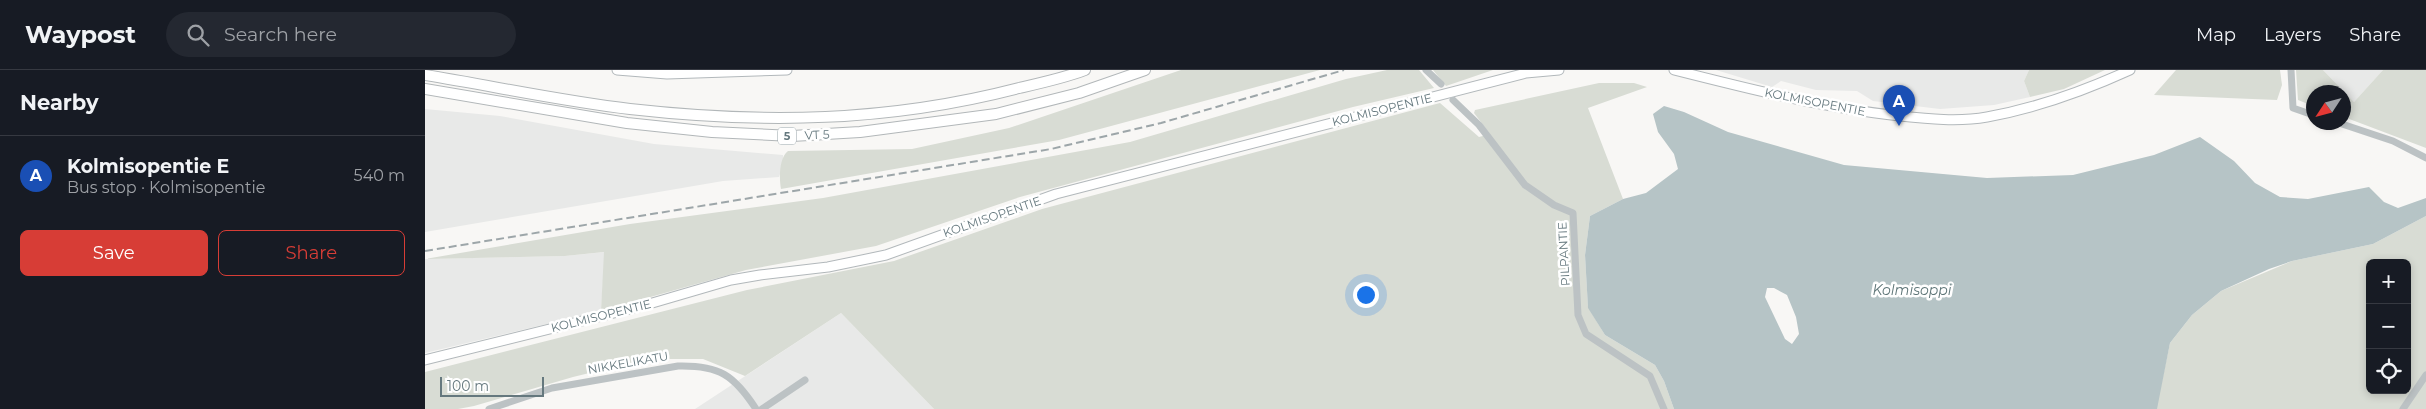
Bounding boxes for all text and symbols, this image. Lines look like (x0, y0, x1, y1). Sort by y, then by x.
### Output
search box (166, 12, 516, 57)
text: Waypost (25, 20, 136, 49)
icon: search (184, 21, 212, 49)
text: Search here (224, 23, 337, 46)
text: Map (2196, 24, 2236, 46)
text: Layers (2264, 24, 2321, 46)
text: Share (2349, 24, 2401, 46)
street label: KOLMISOPENTIE (1763, 84, 1867, 119)
pin: A (1883, 85, 1915, 126)
north arrow (2306, 85, 2351, 130)
text: Nearby (20, 90, 99, 115)
street label: KOLMISOPENTIE (1330, 90, 1433, 129)
street label: VT 5 (804, 126, 830, 143)
road number: 5 (778, 128, 796, 144)
text: Kolmisopentie E (67, 155, 229, 178)
text: A (30, 166, 42, 185)
text: 540 m (354, 166, 405, 185)
text: Bus stop · Kolmisopentie (67, 178, 265, 197)
street label: KOLMISOPENTIE (941, 193, 1043, 240)
street label: PILPANTIE (1554, 222, 1573, 286)
button: Save (20, 230, 208, 276)
button: Share (218, 230, 405, 276)
map controls (2366, 259, 2411, 394)
button: + (2366, 259, 2411, 304)
water label: Kolmisoppi (1872, 281, 1952, 299)
your location (1353, 282, 1379, 308)
street label: KOLMISOPENTIE (549, 296, 652, 335)
button: − (2366, 304, 2411, 349)
street label: NIKKELIKATU (586, 348, 669, 377)
button: locate (2366, 349, 2411, 394)
scale bar (440, 374, 544, 397)
text: 100 m (447, 377, 489, 395)

